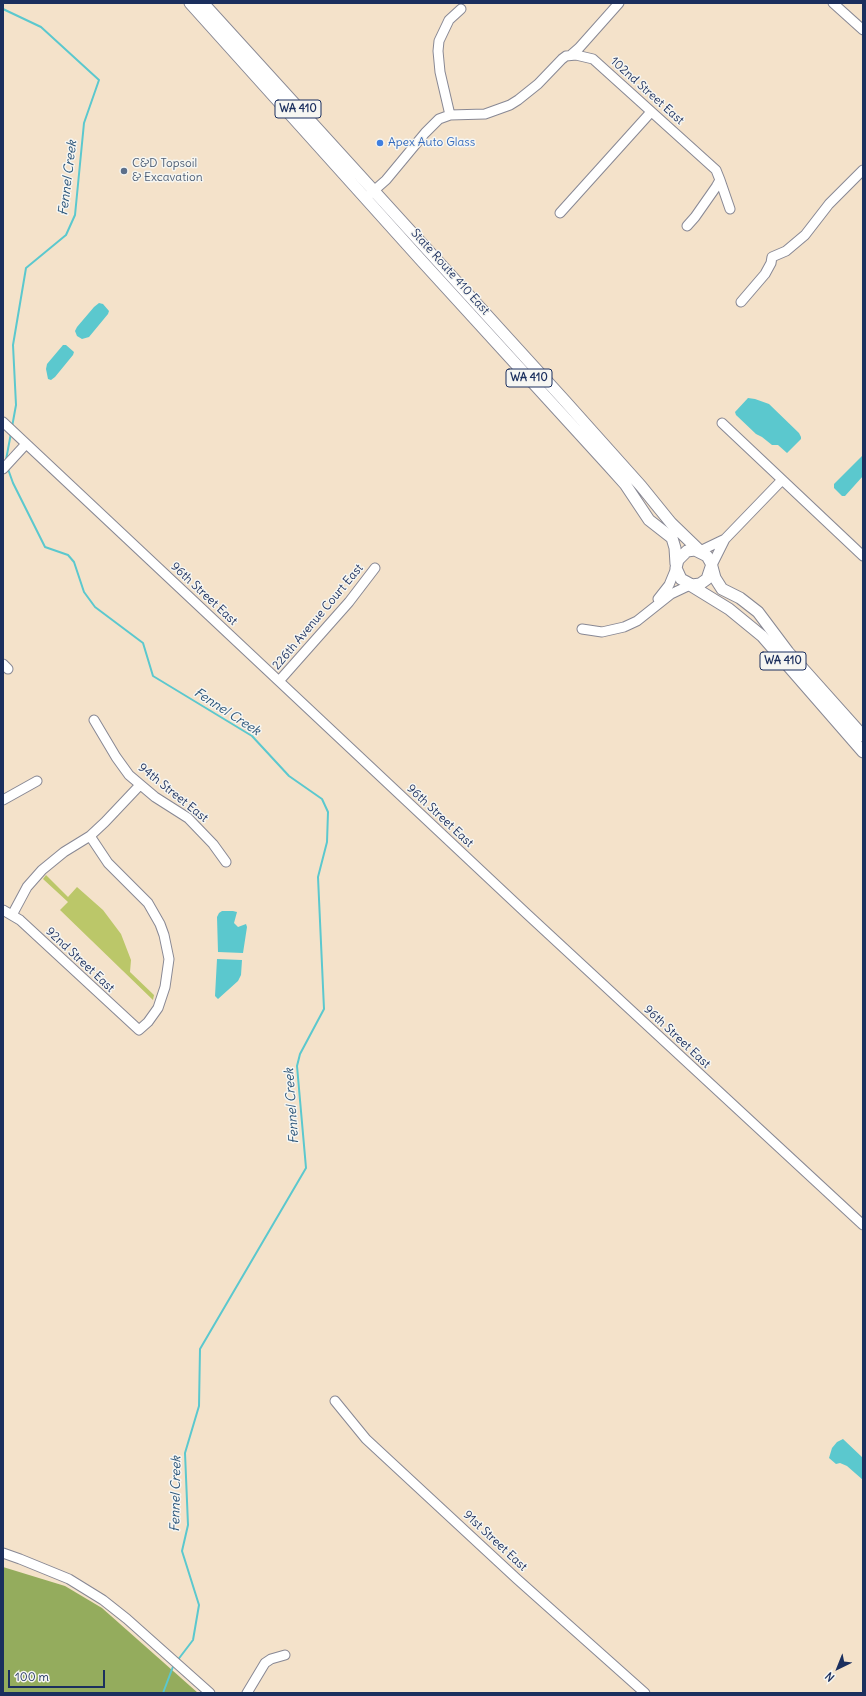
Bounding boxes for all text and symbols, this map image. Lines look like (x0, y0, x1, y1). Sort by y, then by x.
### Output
street label: 102nd Street East (607, 54, 687, 128)
road number: WA 410 (275, 100, 321, 118)
place label: Apex Auto Glass (388, 136, 475, 150)
marker: Apex Auto Glass (375, 138, 385, 148)
water label: Fennel Creek (56, 139, 80, 217)
place label: C&D Topsoil & Excavation (132, 157, 203, 185)
marker: C&D Topsoil & Excavation (119, 166, 129, 176)
street label: State Route 410 East (408, 226, 492, 318)
road number: WA 410 (506, 369, 552, 387)
street label: 96th Street East (168, 559, 240, 629)
street label: 226th Avenue Court East (270, 561, 366, 673)
road number: WA 410 (760, 652, 806, 670)
water label: Fennel Creek (191, 685, 263, 739)
street label: 94th Street East (135, 760, 211, 826)
street label: 96th Street East (404, 781, 476, 851)
street label: 92nd Street East (43, 925, 117, 995)
street label: 96th Street East (641, 1002, 713, 1072)
water label: Fennel Creek (282, 1068, 302, 1144)
water label: Fennel Creek (168, 1456, 184, 1532)
street label: 91st Street East (460, 1508, 530, 1574)
north arrow (818, 1648, 858, 1688)
scale bar (10, 1662, 107, 1688)
text: 100 m (15, 1669, 49, 1684)
text: N (822, 1669, 837, 1684)

